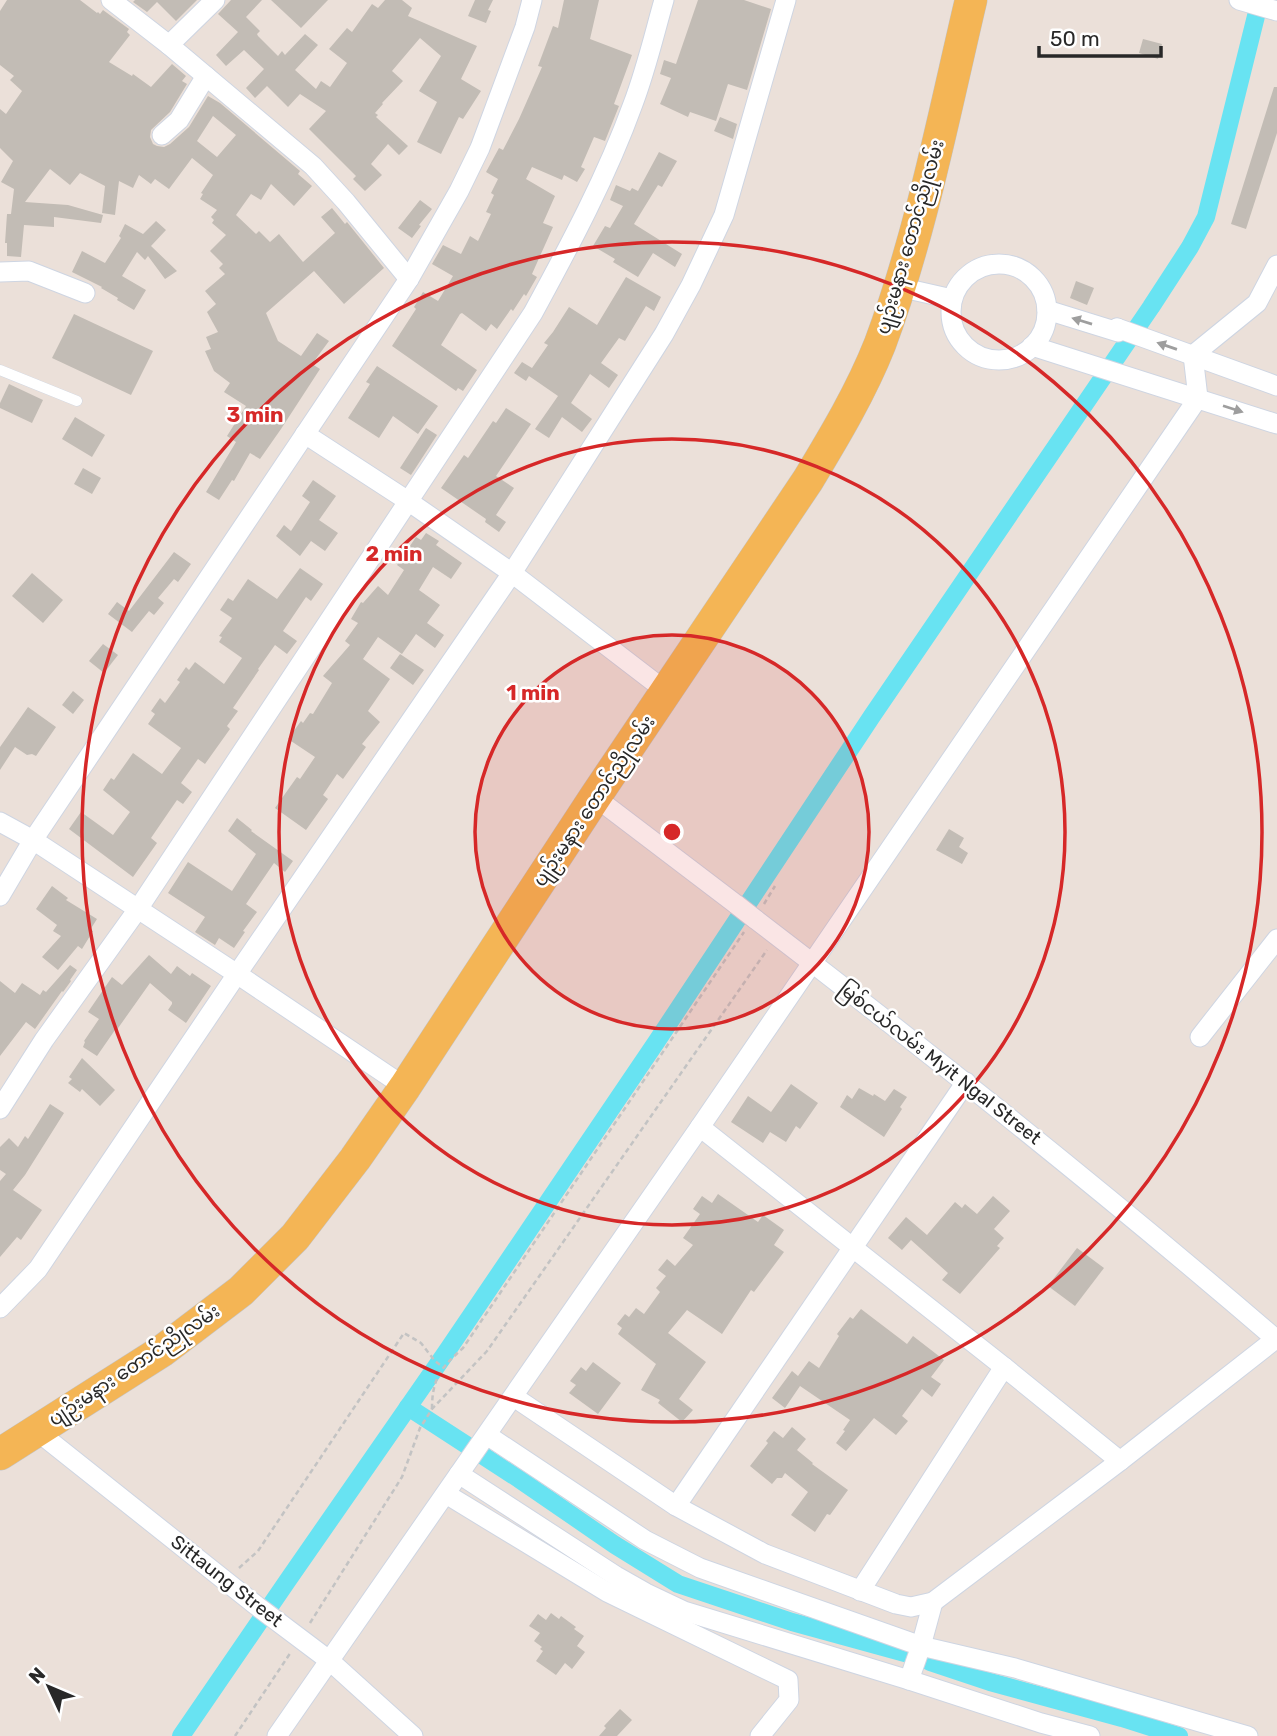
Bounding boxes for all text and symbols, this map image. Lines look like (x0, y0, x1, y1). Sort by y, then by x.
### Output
scale bar (1039, 14, 1162, 58)
text: 50 m (1050, 26, 1100, 51)
street label: ပျဉ်းမနား တောင်ညိုလမ်း (868, 136, 953, 338)
one-way arrow (1071, 315, 1092, 326)
one-way arrow (1156, 340, 1177, 351)
text: 3 min (226, 402, 284, 427)
one-way arrow (1222, 405, 1243, 415)
text: 2 min (366, 541, 422, 566)
text: 1 min (506, 680, 560, 705)
street label: ပျဉ်းမနား တောင်ညိုလမ်း (526, 709, 663, 893)
centre of rings (660, 820, 684, 844)
street label: မြစ်ငယ်လမ်း Myit Ngal Street (832, 974, 1048, 1153)
street label: ပျဉ်းမနား တောင်ညိုလမ်း (42, 1297, 226, 1434)
street label: Sittaung Street (166, 1530, 288, 1632)
north arrow (14, 1652, 84, 1722)
text: N (24, 1663, 50, 1688)

